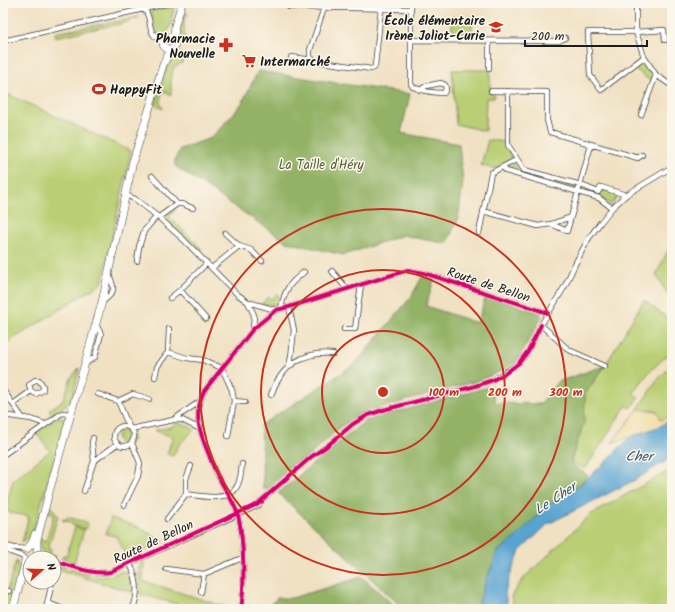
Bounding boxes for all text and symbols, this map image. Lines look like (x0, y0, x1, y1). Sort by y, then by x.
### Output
place label: École élémentaire Irène Joliot-Curie (384, 11, 486, 47)
school or university icon: École élémentaire Irène Joliot-Curie (488, 19, 504, 35)
scale bar (525, 22, 647, 48)
text: 200 m (531, 27, 565, 46)
place label: Pharmacie Nouvelle (156, 29, 216, 65)
pharmacy icon: Pharmacie Nouvelle (218, 37, 234, 53)
place label: Intermarché (260, 52, 331, 73)
supermarket icon: Intermarché (241, 53, 257, 69)
place label: HappyFit (110, 80, 162, 101)
sports icon: HappyFit (91, 81, 107, 97)
park label: La Taille d'Héry (278, 155, 364, 176)
street label: Route de Bellon (444, 262, 533, 309)
text: 100 m (429, 383, 459, 402)
text: 200 m (488, 383, 522, 402)
text: 300 m (548, 383, 583, 402)
centre of rings (376, 385, 390, 399)
water label: Cher (626, 446, 656, 468)
water label: Le Cher (530, 475, 584, 521)
street label: Route de Bellon (110, 514, 197, 570)
north arrow (22, 550, 62, 590)
text: N (41, 561, 60, 573)

